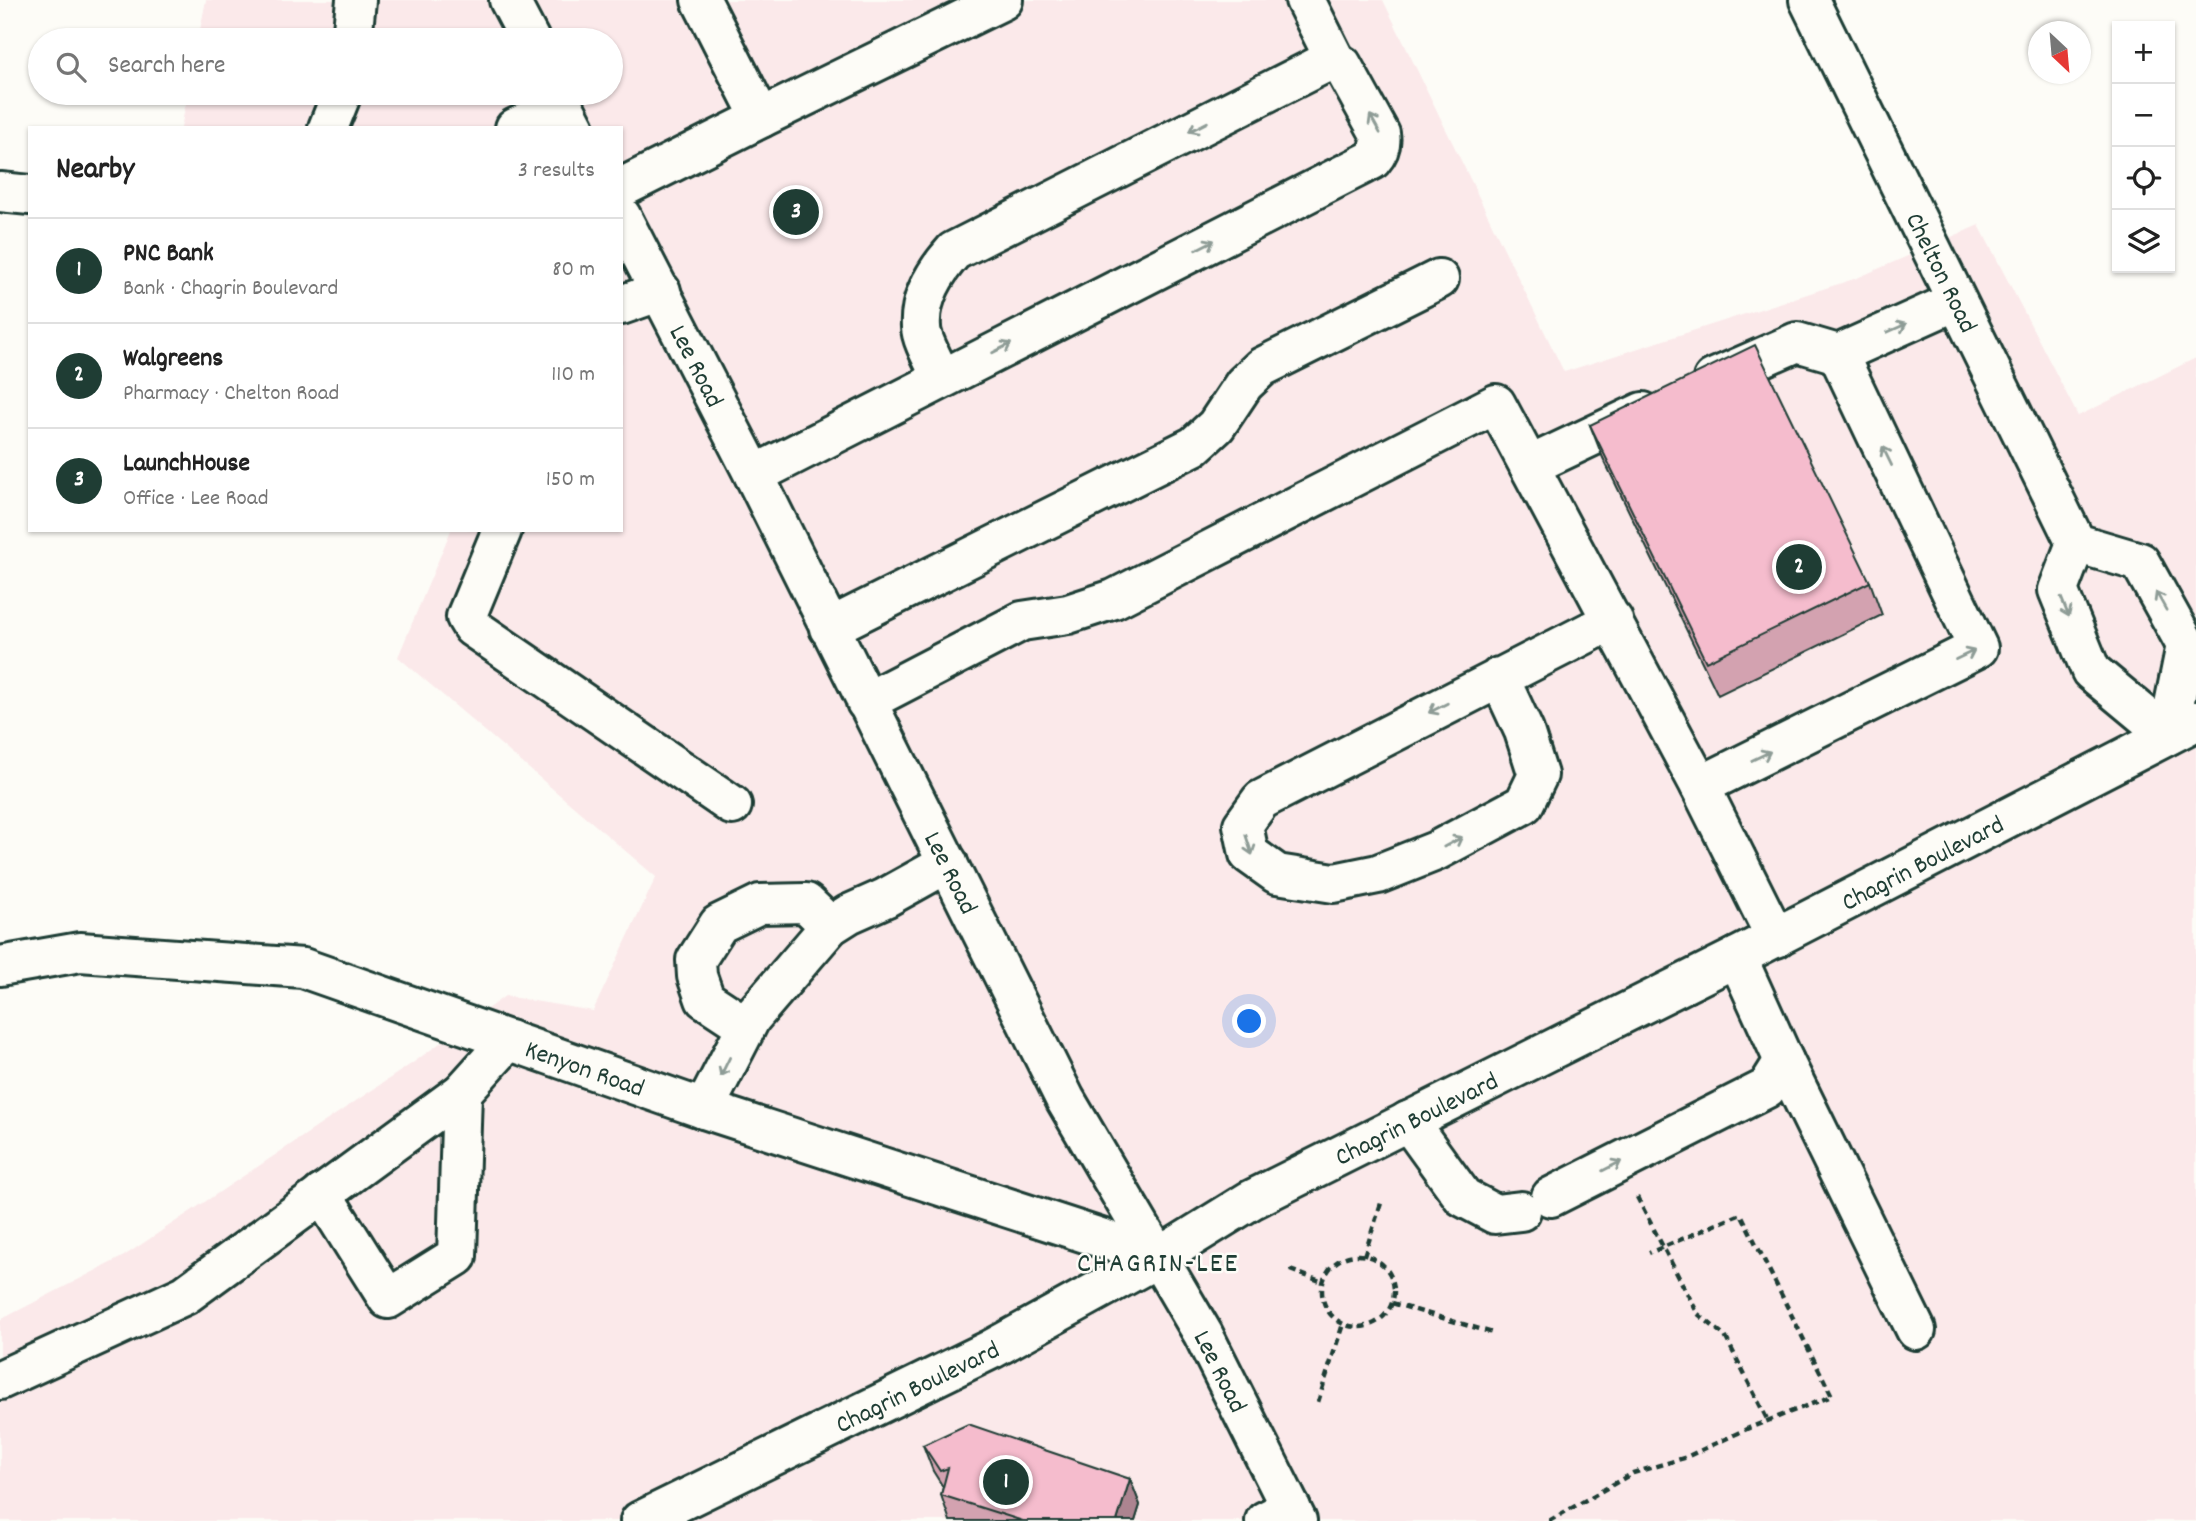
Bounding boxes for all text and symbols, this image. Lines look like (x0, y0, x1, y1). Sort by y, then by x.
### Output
north arrow (2028, 21, 2091, 84)
map controls (2112, 21, 2175, 273)
button: + (2112, 21, 2175, 84)
search box (28, 28, 623, 105)
icon: search (52, 48, 90, 86)
text: Search here (108, 48, 226, 85)
button: − (2112, 84, 2175, 147)
one-way arrow (1367, 114, 1381, 134)
one-way arrow (1188, 121, 1209, 135)
button: locate (2112, 147, 2175, 210)
text: Nearby (56, 150, 134, 193)
text: 3 results (518, 155, 595, 188)
pin: 3 (773, 186, 819, 238)
street label: Chelton Road (1894, 207, 1985, 340)
button: layers (2112, 210, 2175, 273)
text: PNC Bank (123, 236, 214, 273)
one-way arrow (1194, 237, 1215, 251)
text: 1 (76, 254, 82, 287)
text: 80 m (552, 254, 595, 287)
text: Bank · Chagrin Boulevard (123, 273, 338, 306)
street label: Lee Road (658, 319, 731, 415)
one-way arrow (1886, 321, 1907, 334)
one-way arrow (991, 340, 1012, 354)
text: Walgreens (123, 341, 223, 378)
text: 2 (74, 359, 84, 392)
text: 110 m (551, 359, 595, 392)
text: Pharmacy · Chelton Road (123, 378, 339, 411)
text: LaunchHouse (123, 446, 250, 483)
one-way arrow (1880, 446, 1893, 467)
text: 3 (74, 464, 84, 497)
text: 150 m (546, 464, 595, 497)
text: Office · Lee Road (123, 483, 268, 516)
pin: 2 (1776, 541, 1822, 593)
one-way arrow (2154, 591, 2167, 612)
one-way arrow (2059, 596, 2072, 617)
one-way arrow (1954, 647, 1975, 661)
one-way arrow (1429, 701, 1449, 715)
one-way arrow (1750, 748, 1771, 762)
street label: Chagrin Boulevard (1836, 808, 2011, 922)
street label: Lee Road (913, 826, 985, 922)
one-way arrow (1243, 834, 1256, 856)
one-way arrow (1443, 835, 1463, 849)
your location (1232, 1004, 1266, 1038)
street label: Kenyon Road (519, 1032, 649, 1109)
one-way arrow (718, 1056, 732, 1077)
street label: Chagrin Boulevard (1329, 1064, 1506, 1177)
one-way arrow (1601, 1159, 1622, 1173)
district label: CHAGRIN-LEE (1077, 1246, 1239, 1286)
street label: Lee Road (1182, 1325, 1255, 1420)
street label: Chagrin Boulevard (830, 1333, 1007, 1445)
pin: 1 (983, 1456, 1029, 1508)

